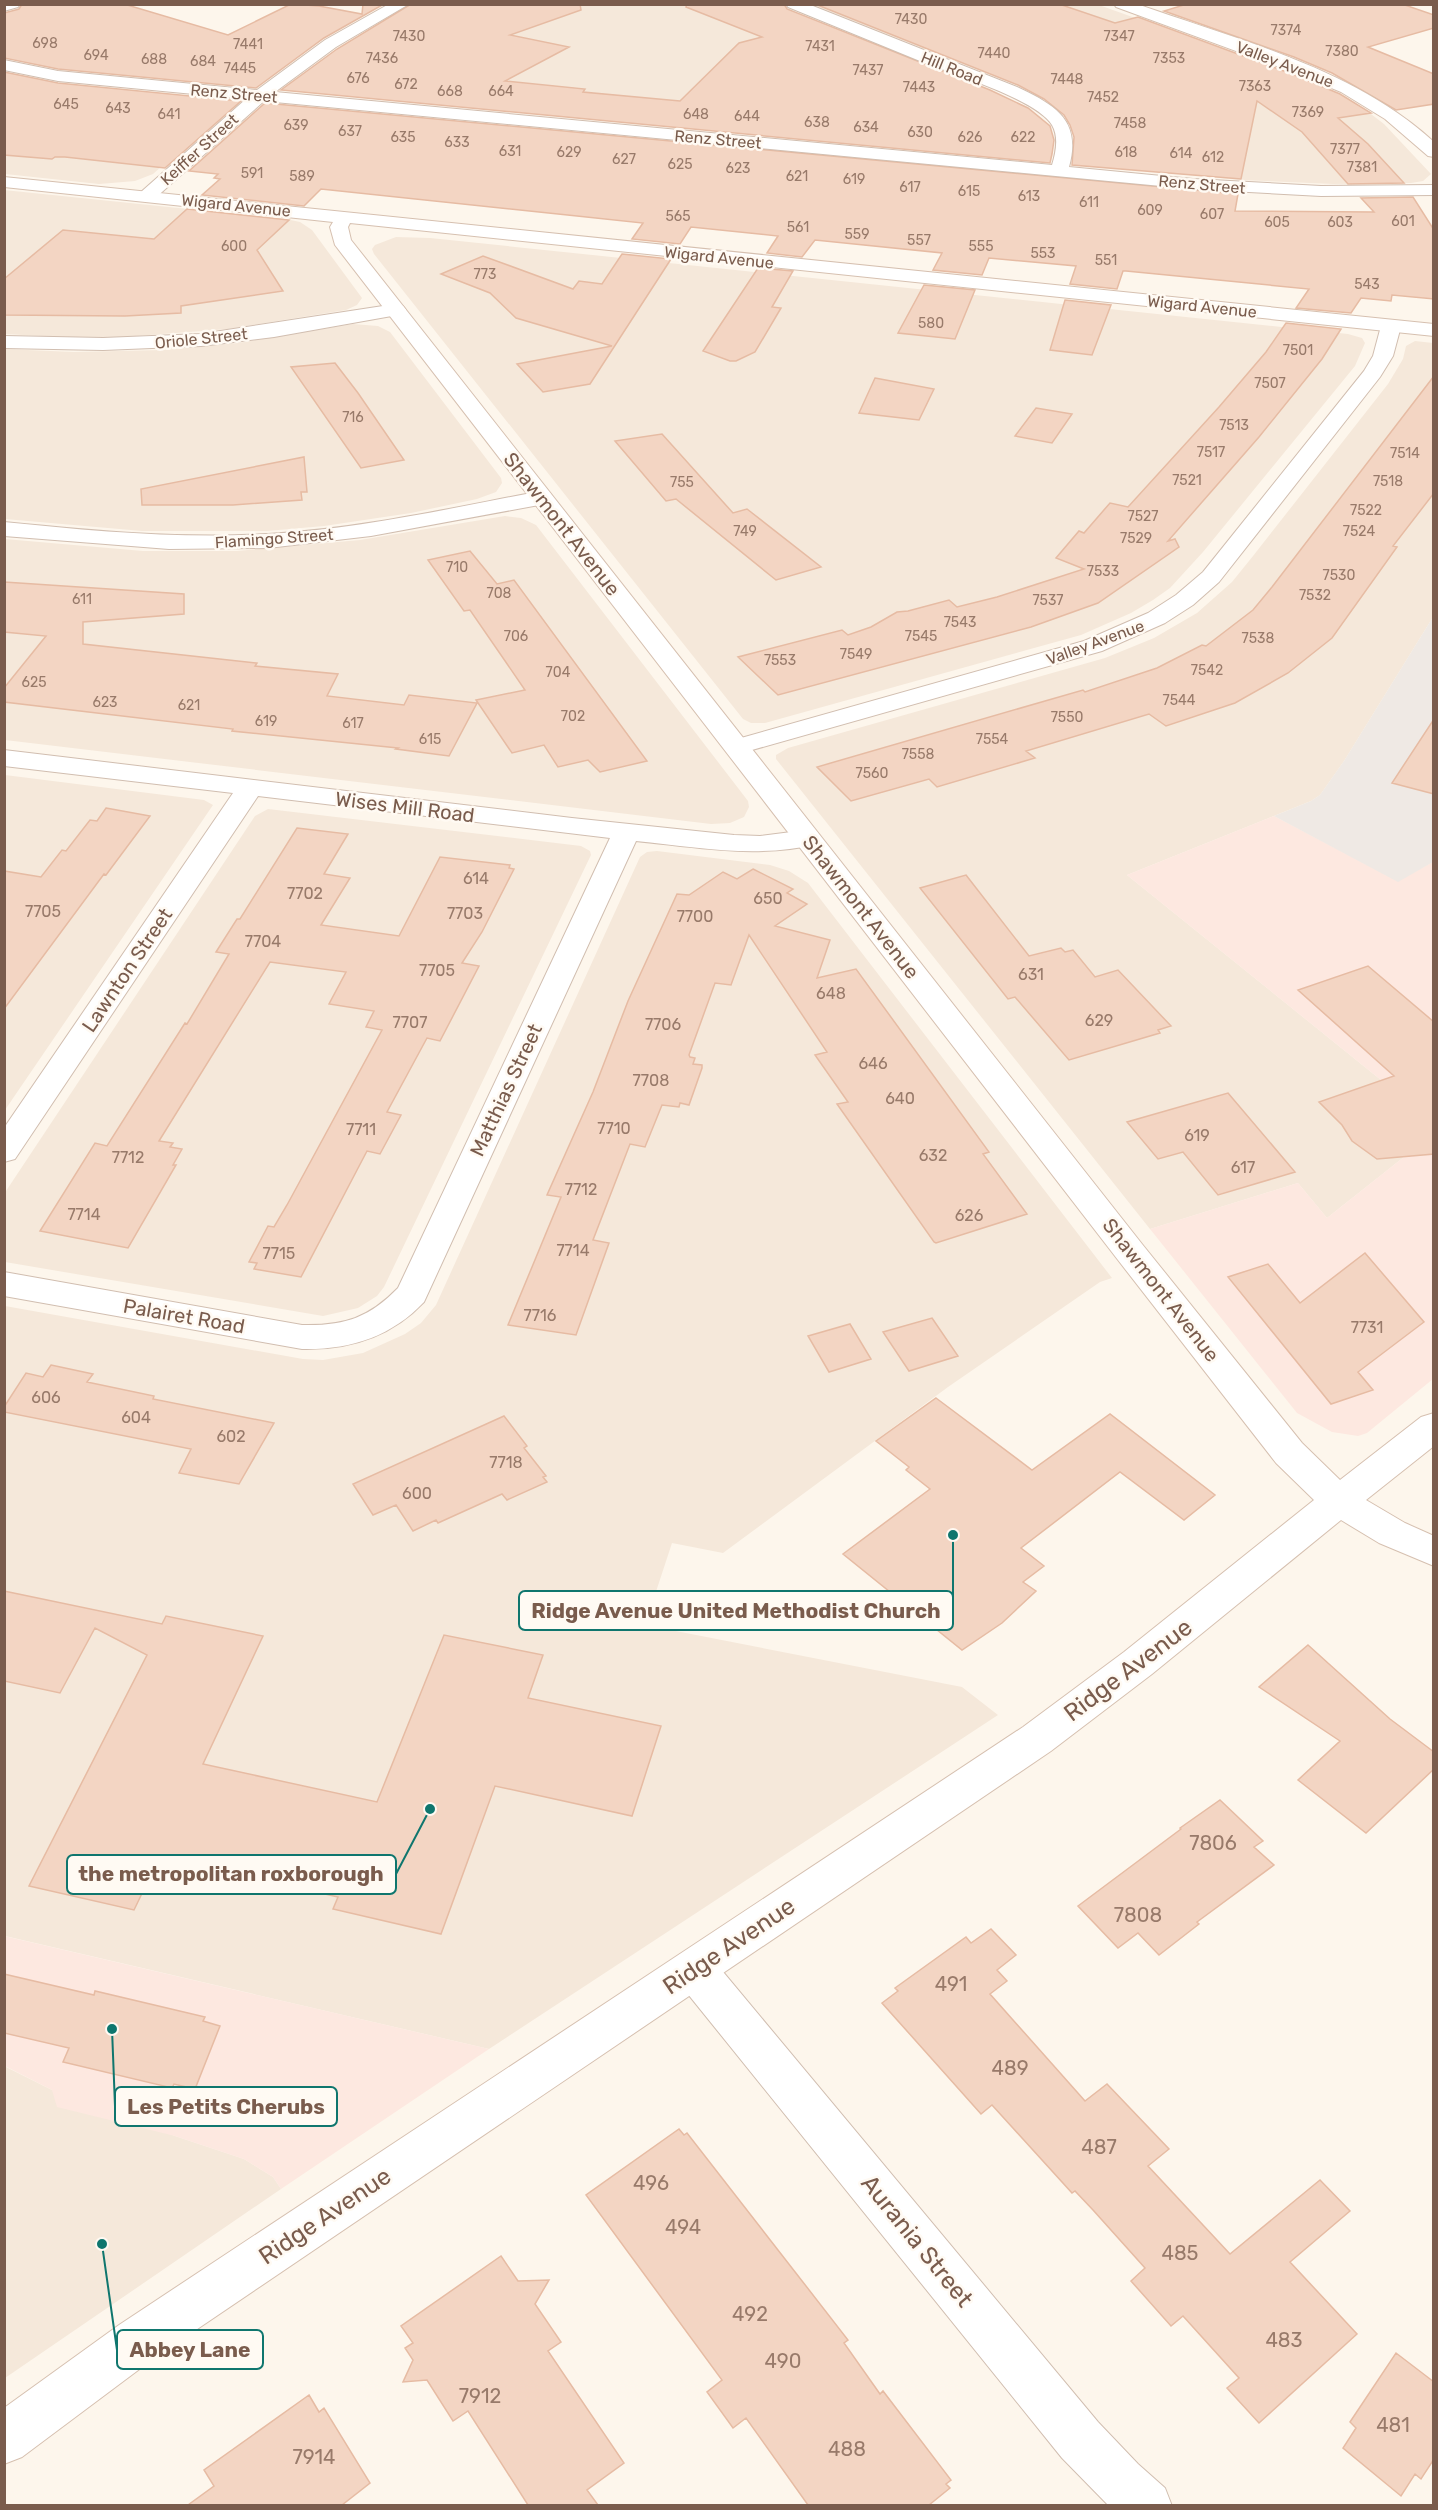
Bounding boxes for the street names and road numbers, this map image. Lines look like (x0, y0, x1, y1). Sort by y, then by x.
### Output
street label: Valley Avenue (1233, 37, 1336, 92)
street label: Hill Road (918, 47, 985, 89)
street label: Renz Street (190, 80, 278, 107)
street label: Keiffer Street (157, 110, 242, 189)
street label: Renz Street (674, 126, 762, 153)
street label: Renz Street (1158, 171, 1246, 198)
street label: Wigard Avenue (180, 190, 292, 221)
street label: Wigard Avenue (663, 242, 775, 273)
street label: Wigard Avenue (1146, 291, 1258, 322)
street label: Oriole Street (154, 324, 248, 353)
street label: Shawmont Avenue (499, 448, 625, 600)
street label: Flamingo Street (214, 525, 334, 552)
street label: Valley Avenue (1044, 616, 1147, 669)
street label: Wises Mill Road (334, 787, 476, 827)
street label: Shawmont Avenue (798, 831, 924, 983)
street label: Lawnton Street (77, 903, 177, 1037)
street label: Matthias Street (465, 1020, 547, 1160)
street label: Shawmont Avenue (1098, 1214, 1224, 1366)
street label: Palairet Road (121, 1293, 247, 1339)
street label: Ridge Avenue (1059, 1613, 1197, 1727)
street label: Ridge Avenue (658, 1892, 800, 2000)
street label: Ridge Avenue (254, 2162, 396, 2270)
street label: Aurania Street (855, 2169, 979, 2313)

